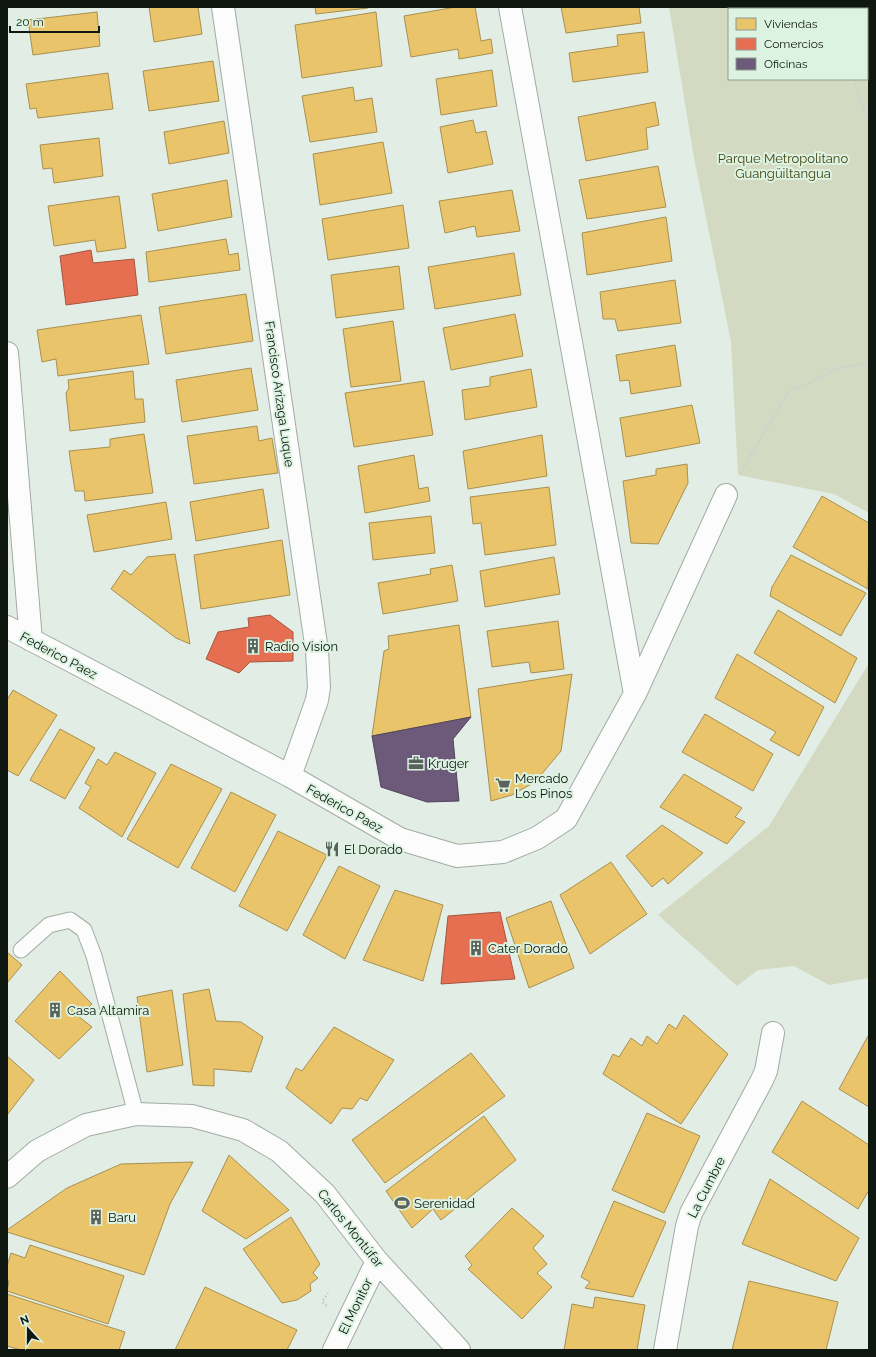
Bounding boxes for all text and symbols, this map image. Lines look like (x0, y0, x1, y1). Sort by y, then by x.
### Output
scale bar (10, 8, 99, 34)
legend (728, 8, 868, 80)
text: 20 m (16, 15, 44, 29)
text: Viviendas (764, 17, 818, 31)
text: Comercios (764, 37, 824, 51)
text: Oficinas (764, 57, 808, 71)
park label: Parque Metropolitano Guangüiltangua (718, 151, 848, 181)
street label: Francisco Arízaga Luque (262, 320, 297, 468)
street label: Federico Paez (18, 629, 100, 682)
building icon: Radio Vision (244, 637, 262, 655)
place label: Radio Vision (265, 639, 338, 654)
office icon: Kruger (407, 754, 425, 772)
place label: Kruger (428, 756, 469, 771)
place label: Mercado Los Pinos (515, 771, 572, 801)
supermarket icon: Mercado Los Pinos (494, 776, 512, 794)
street label: Federico Paez (304, 781, 386, 836)
restaurant icon: El Dorado (323, 840, 341, 858)
place label: El Dorado (344, 842, 403, 857)
building icon: Cater Dorado (467, 939, 485, 957)
place label: Cater Dorado (488, 941, 568, 956)
building icon: Casa Altamira (46, 1001, 64, 1019)
place label: Casa Altamira (67, 1003, 149, 1018)
street label: La Cumbre (685, 1154, 728, 1220)
street label: Carlos Montúfar (315, 1186, 387, 1271)
sports icon: Serenidad (393, 1194, 411, 1212)
place label: Serenidad (414, 1196, 475, 1211)
building icon: Baru (87, 1208, 105, 1226)
place label: Baru (108, 1210, 136, 1225)
street label: El Monitor (335, 1275, 376, 1337)
north arrow (8, 1309, 48, 1349)
text: N (18, 1313, 31, 1328)

